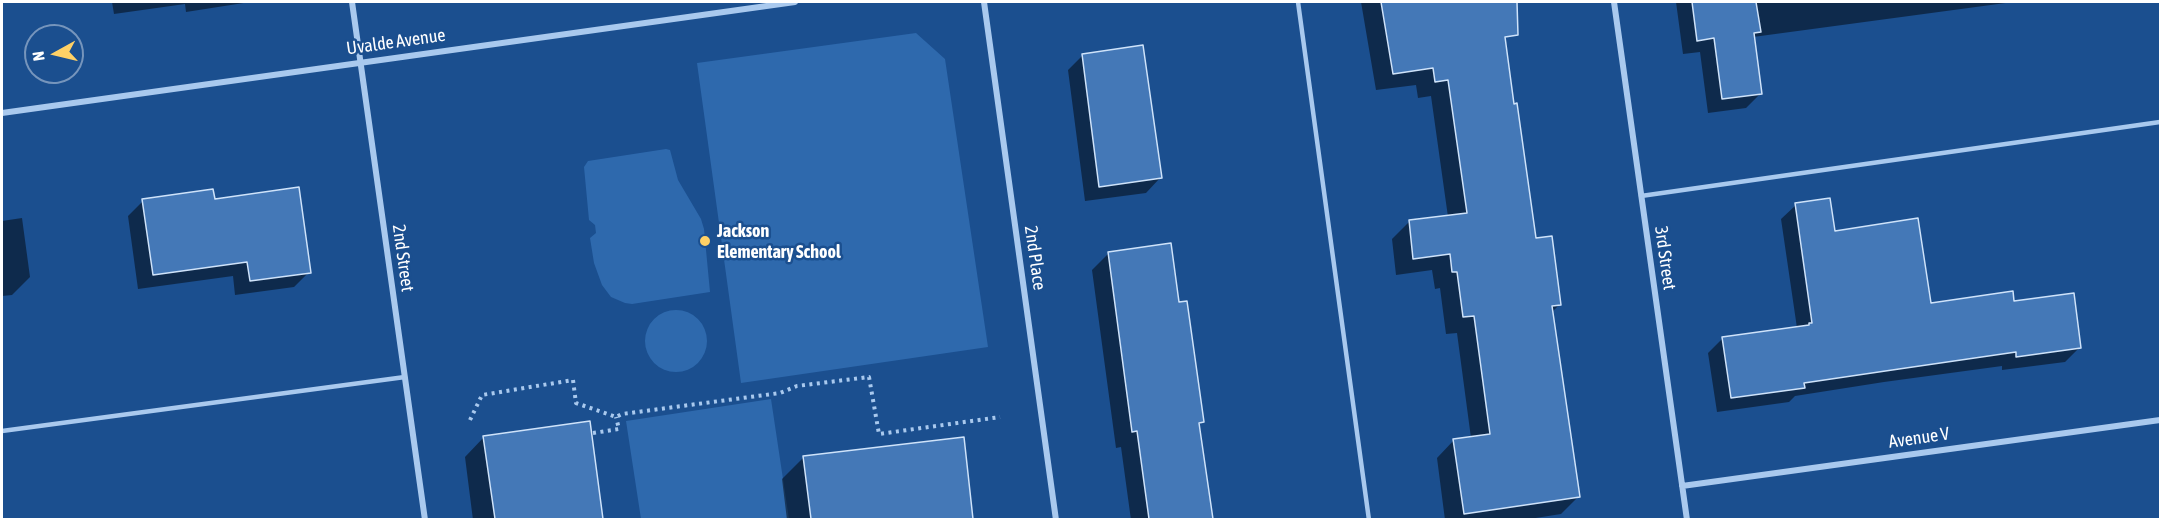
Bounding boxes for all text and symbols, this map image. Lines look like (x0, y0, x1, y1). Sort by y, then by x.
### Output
north arrow (24, 24, 84, 84)
street label: Uvalde Avenue (345, 24, 447, 60)
text: N (29, 50, 48, 62)
place label: Jackson Elementary School (717, 220, 841, 262)
street label: 2nd Street (388, 223, 418, 293)
street label: 2nd Place (1020, 224, 1050, 292)
street label: 3rd Street (1650, 225, 1680, 291)
marker: Jackson Elementary School (698, 234, 712, 248)
street label: Avenue V (1887, 423, 1951, 453)

